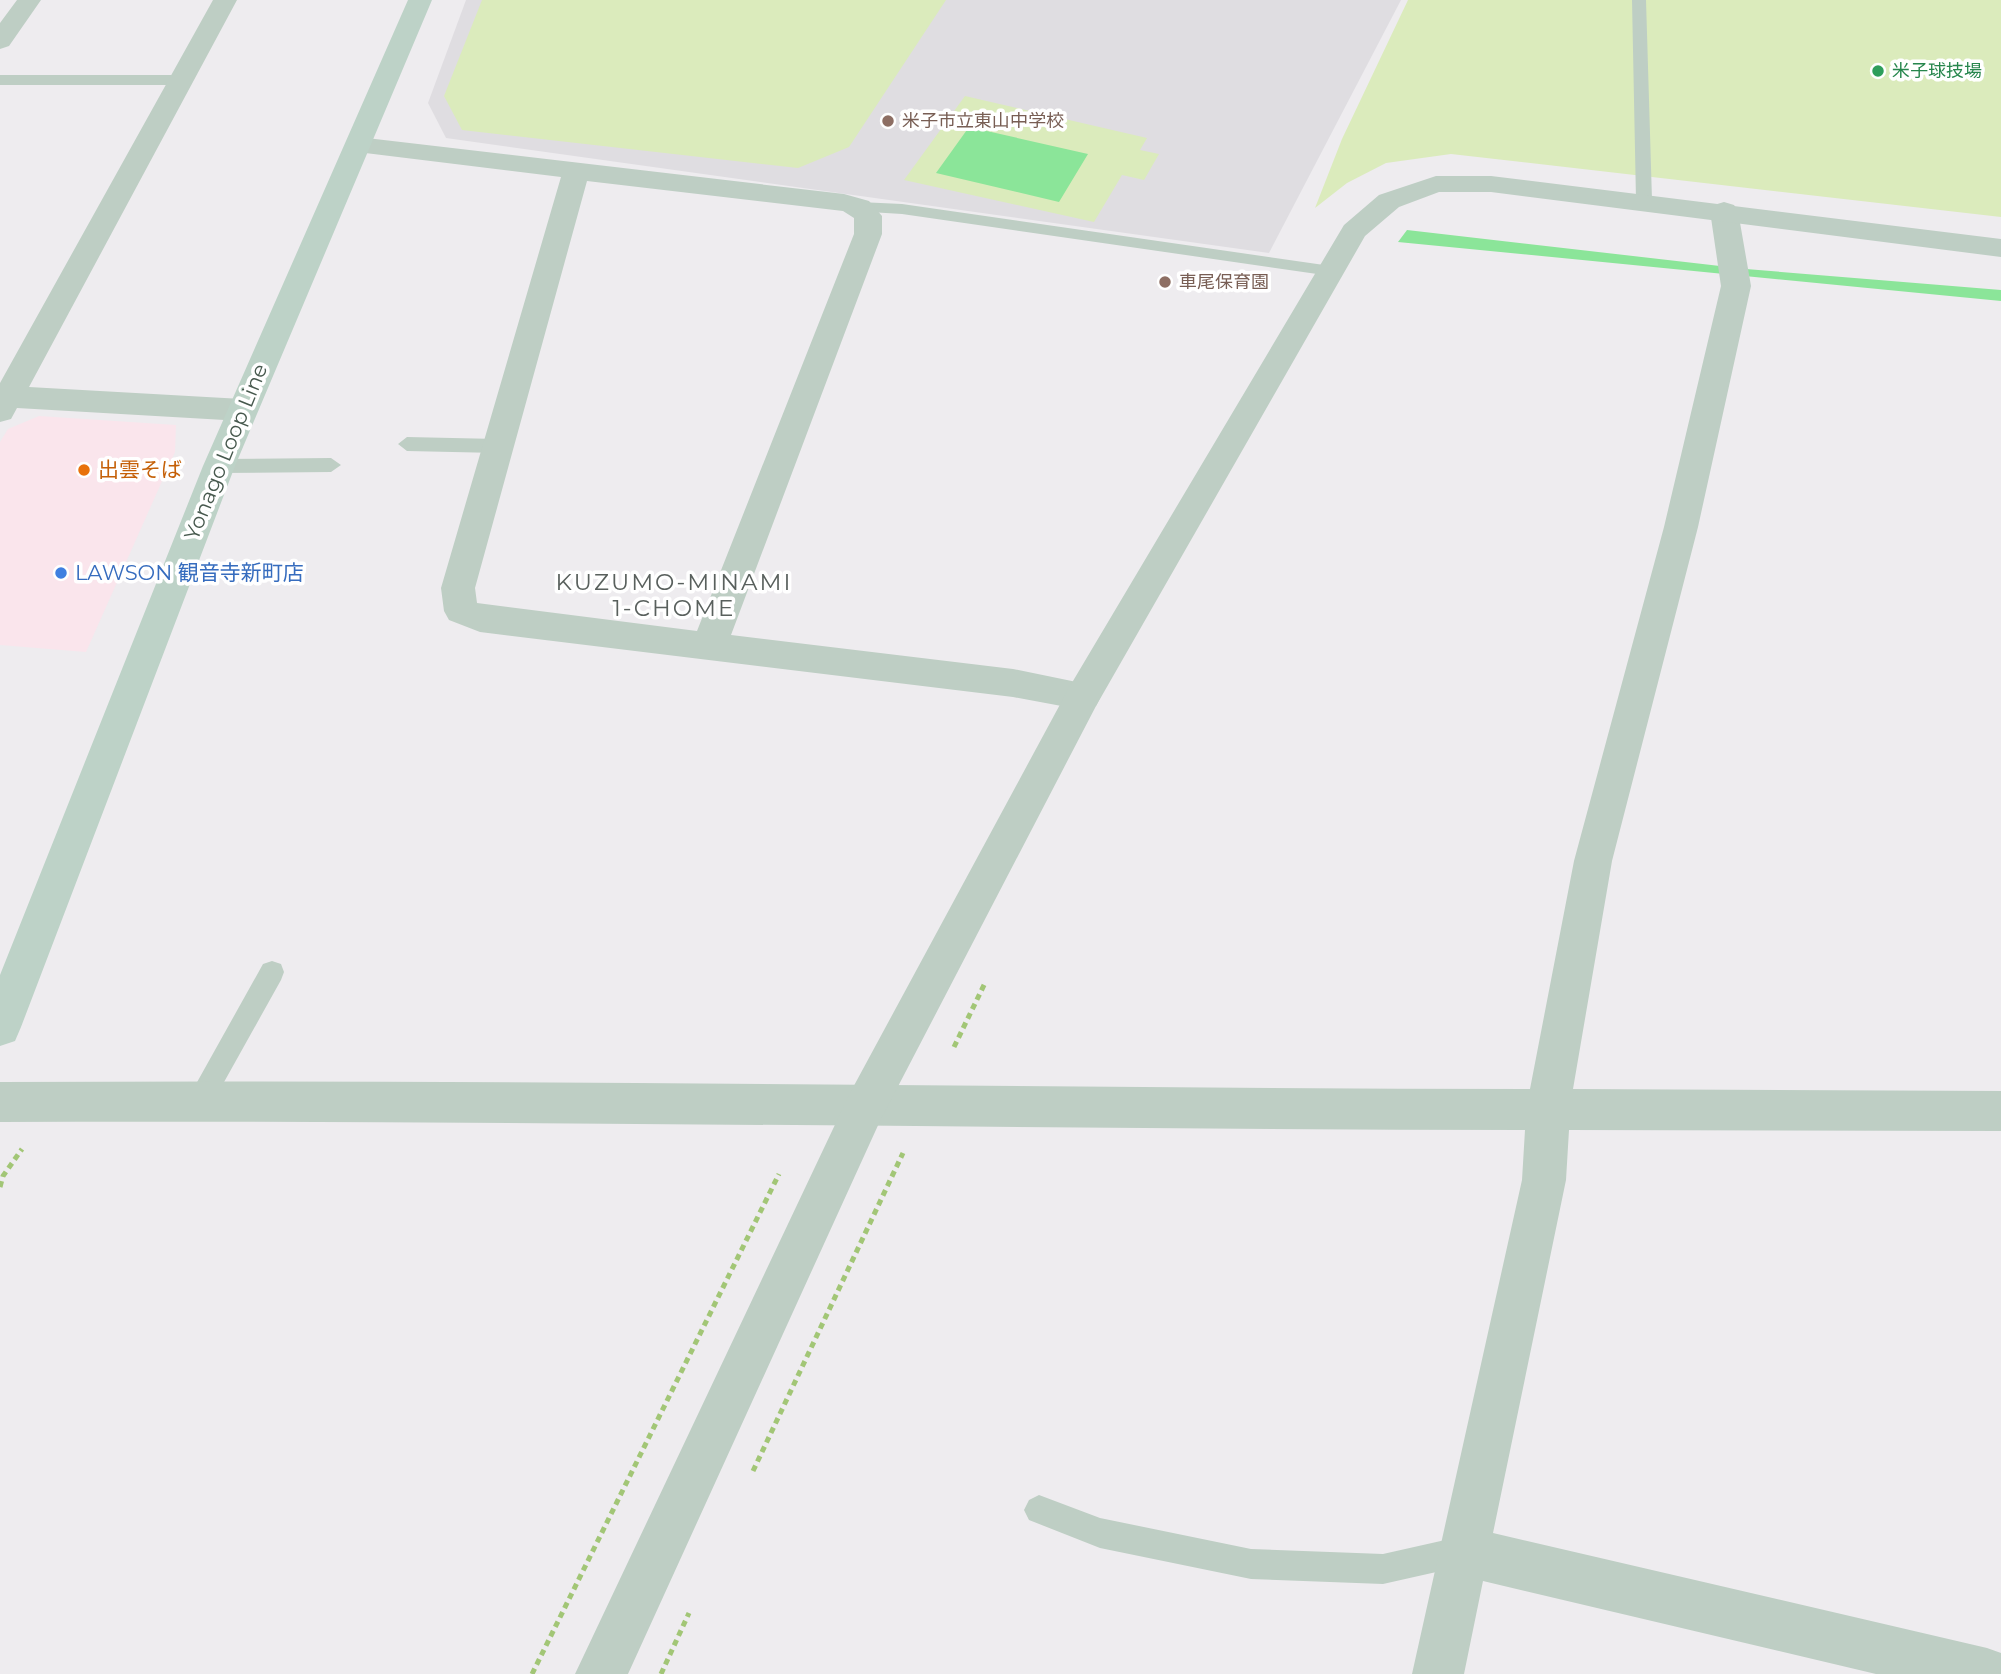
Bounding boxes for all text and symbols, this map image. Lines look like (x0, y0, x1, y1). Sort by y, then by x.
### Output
place label: 米子球技場 (1892, 60, 1982, 82)
marker: 米子球技場 (1870, 63, 1886, 79)
place label: 米子市立東山中学校 (902, 110, 1064, 132)
marker: 米子市立東山中学校 (880, 113, 896, 129)
place label: 車尾保育園 (1179, 271, 1269, 293)
marker: 車尾保育園 (1157, 274, 1173, 290)
street label: Yonago Loop Line (179, 360, 272, 544)
place label: 出雲そば (98, 457, 182, 482)
marker: 出雲そば (76, 462, 92, 478)
place label: LAWSON 観音寺新町店 (75, 560, 304, 585)
marker: LAWSON 観音寺新町店 (53, 565, 69, 581)
district label: KUZUMO-MINAMI 1-CHOME (556, 568, 792, 622)

